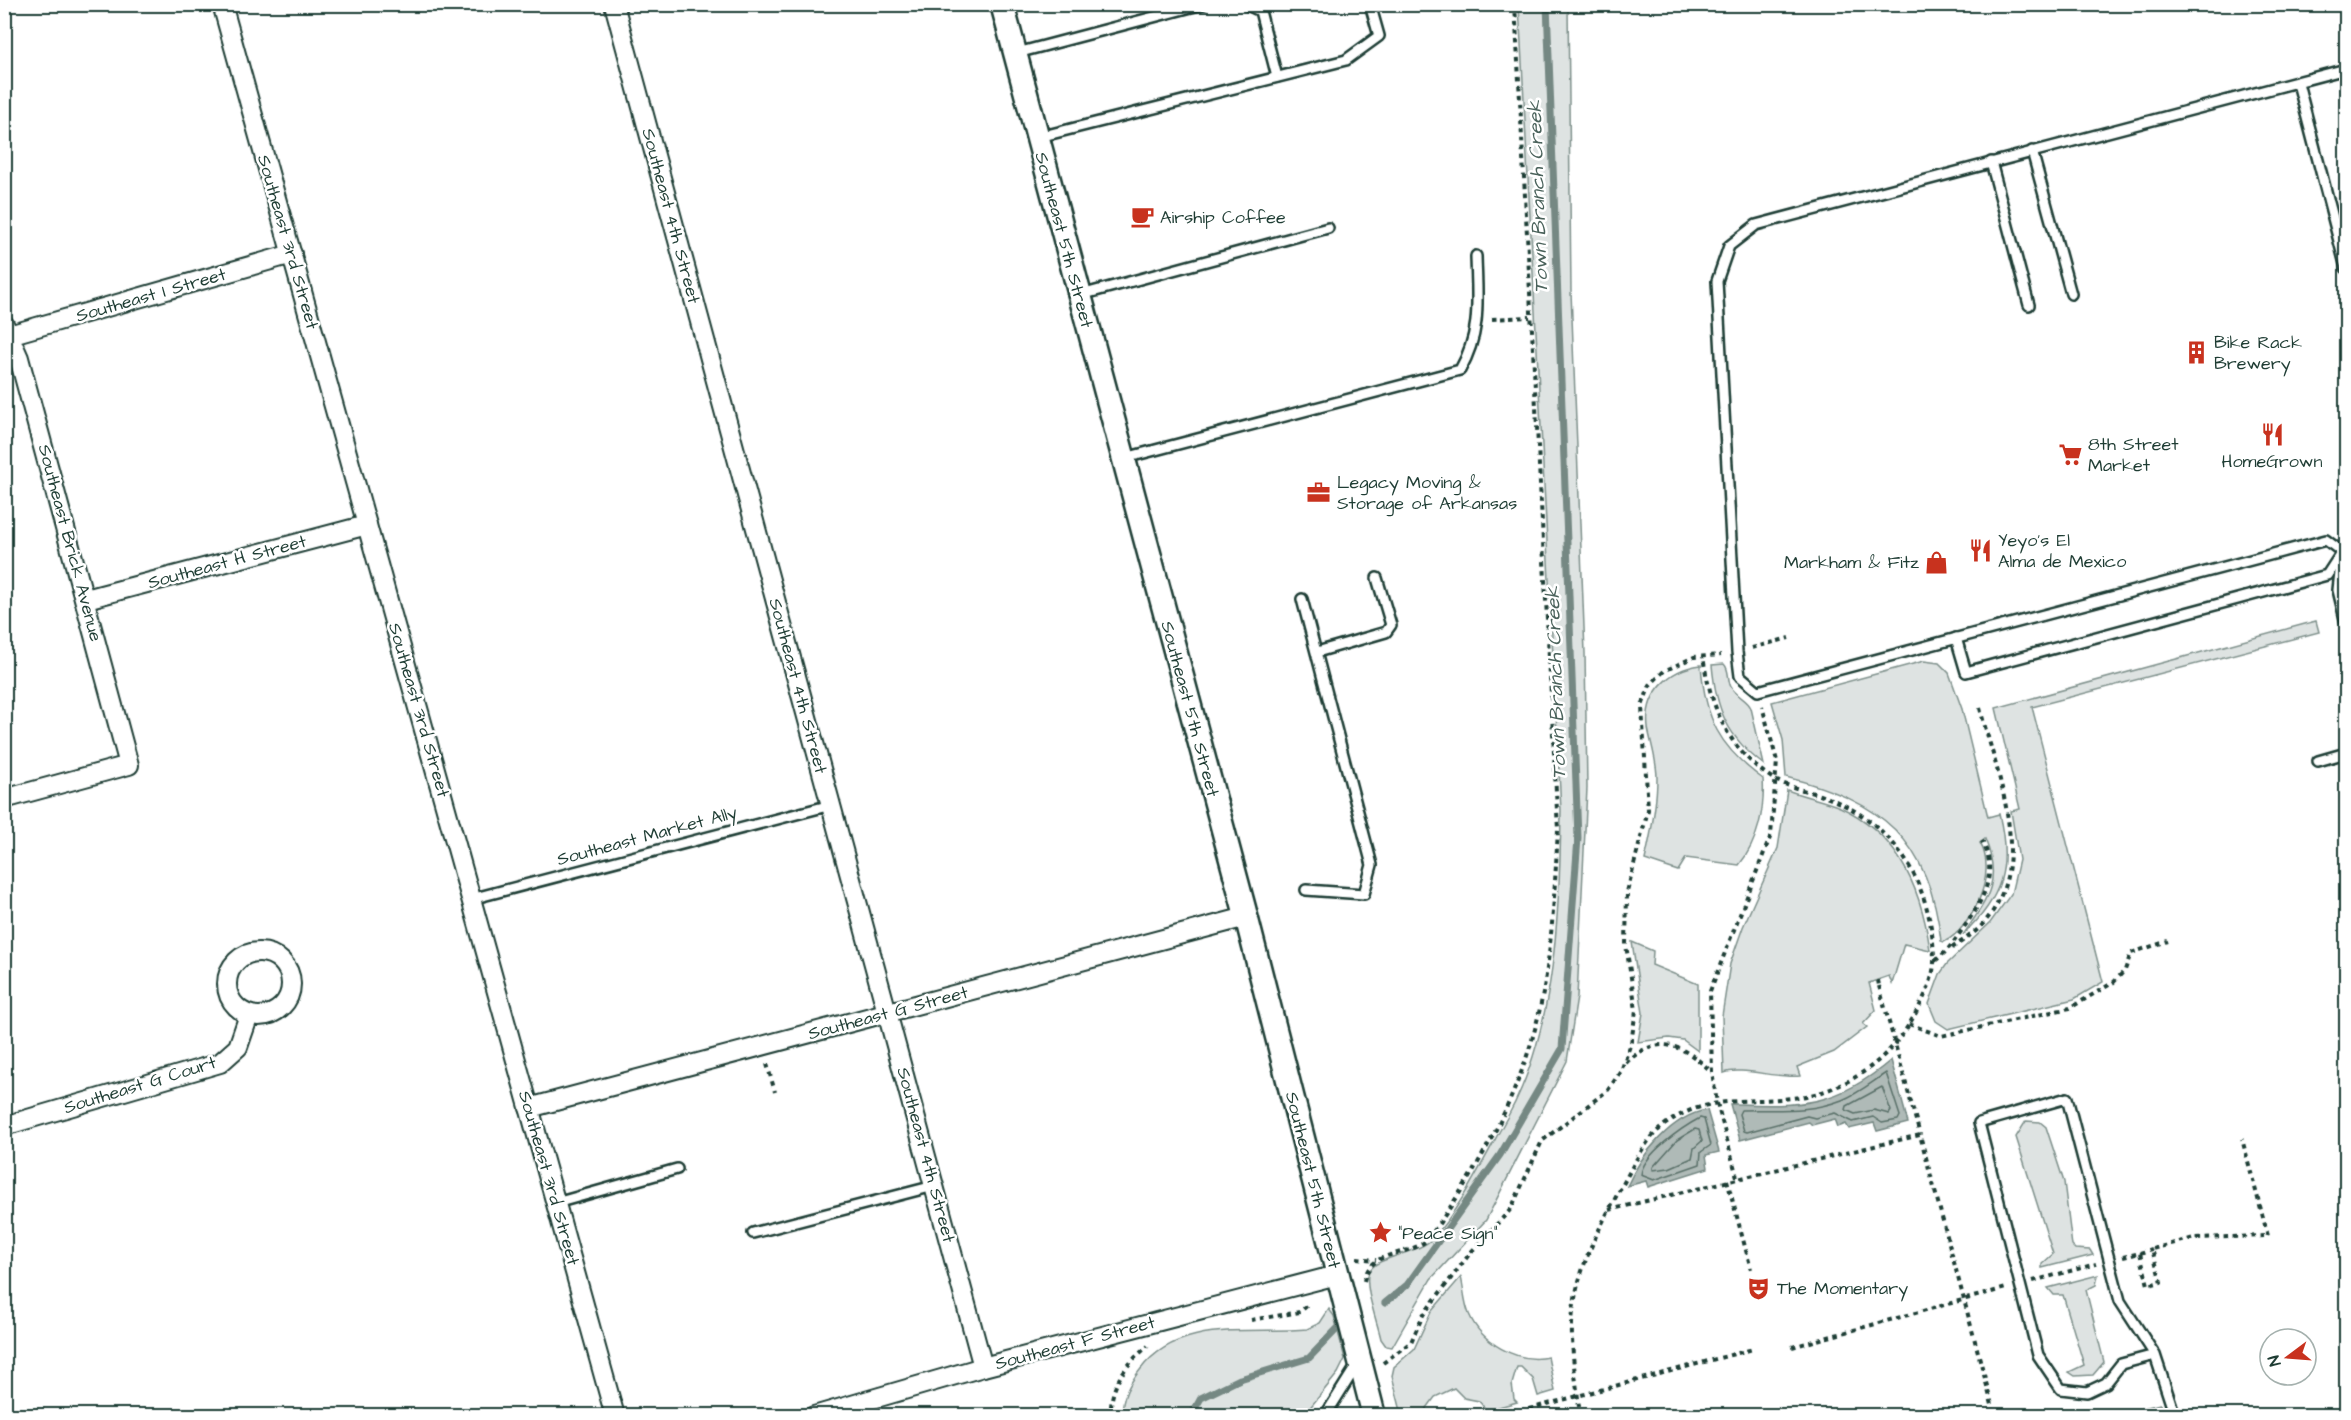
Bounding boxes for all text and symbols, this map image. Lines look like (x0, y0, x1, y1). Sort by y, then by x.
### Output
water label: Town Branch Creek (1521, 99, 1555, 294)
street label: Southeast 4th Street (636, 126, 707, 307)
street label: Southeast 5th Street (1028, 149, 1100, 331)
street label: Southeast 3rd Street (251, 152, 325, 333)
cafe icon: Airship Coffee (1129, 204, 1155, 230)
place label: Airship Coffee (1160, 205, 1286, 230)
street label: Southeast I Street (73, 261, 230, 328)
place label: Bike Rack Brewery (2214, 330, 2302, 377)
building icon: Bike Rack Brewery (2183, 339, 2209, 365)
restaurant icon: HomeGrown (2259, 422, 2285, 448)
place label: 8th Street Market (2088, 432, 2179, 478)
supermarket icon: 8th Street Market (2057, 441, 2083, 467)
street label: Southeast Brick Avenue (32, 442, 108, 645)
place label: HomeGrown (2222, 449, 2322, 474)
place label: Legacy Moving & Storage of Arkansas (1337, 470, 1517, 517)
office icon: Legacy Moving & Storage of Arkansas (1306, 479, 1332, 505)
place label: Yeyo's El Alma de Mexico (1998, 528, 2126, 574)
street label: Southeast H Street (145, 529, 310, 595)
restaurant icon: Yeyo's El Alma de Mexico (1967, 537, 1993, 563)
shop icon: Markham & Fitz (1924, 549, 1950, 575)
place label: Markham & Fitz (1784, 550, 1919, 575)
water label: Town Branch Creek (1539, 585, 1573, 780)
street label: Southeast 4th Street (763, 596, 834, 777)
street label: Southeast 5th Street (1154, 618, 1226, 800)
street label: Southeast 3rd Street (382, 620, 456, 801)
street label: Southeast Market Ally (554, 800, 740, 873)
street label: Southeast G Street (805, 979, 971, 1046)
street label: Southeast G Court (61, 1050, 220, 1120)
street label: Southeast 4th Street (891, 1065, 962, 1246)
street label: Southeast 3rd Street (512, 1088, 586, 1269)
street label: Southeast 5th Street (1279, 1089, 1347, 1272)
place icon: "Peace Sign" (1367, 1220, 1393, 1246)
place label: "Peace Sign" (1398, 1221, 1498, 1247)
theatre icon: The Momentary (1746, 1275, 1772, 1301)
place label: The Momentary (1777, 1276, 1908, 1302)
street label: Southeast F Street (992, 1309, 1158, 1376)
north arrow (2258, 1327, 2318, 1387)
text: N (2263, 1353, 2286, 1369)

